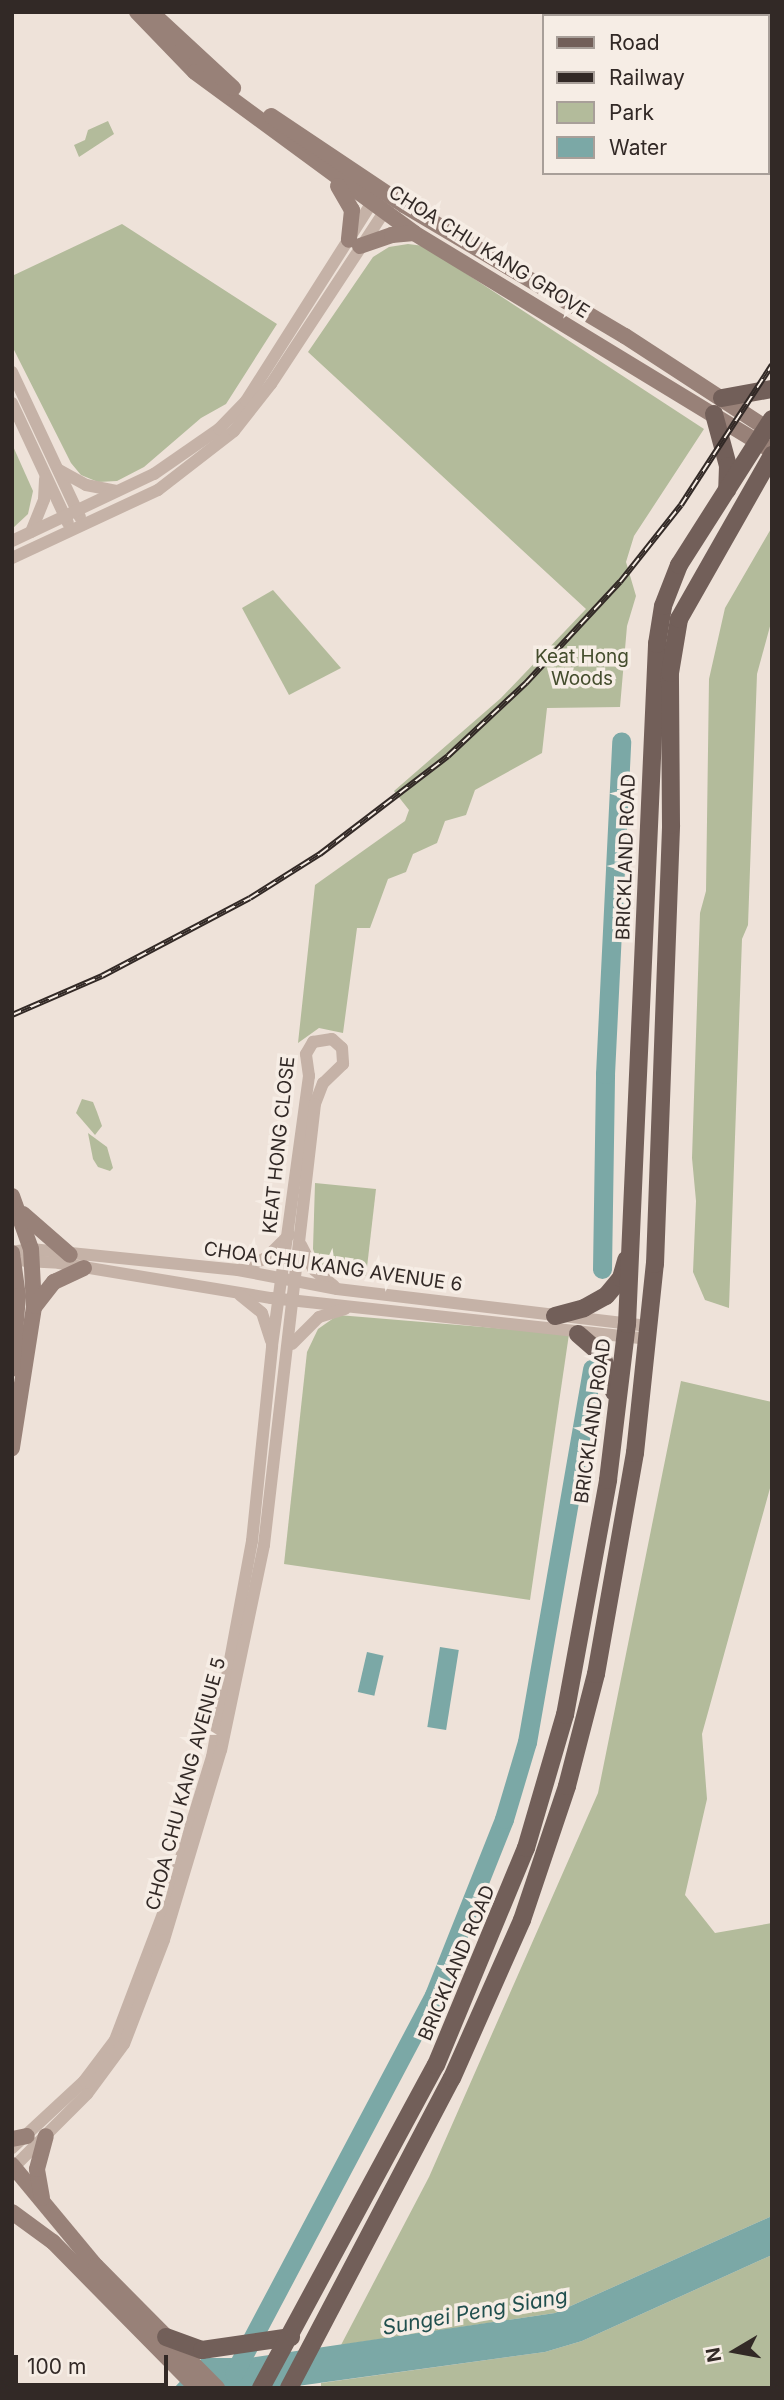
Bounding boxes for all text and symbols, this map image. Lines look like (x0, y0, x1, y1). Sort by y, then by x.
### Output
legend (542, 14, 770, 175)
text: Road (609, 30, 660, 55)
text: Railway (609, 65, 685, 90)
text: Park (609, 100, 654, 125)
text: Water (609, 135, 667, 160)
street label: CHOA CHU KANG GROVE (384, 181, 594, 323)
park label: Keat Hong Woods (535, 646, 629, 690)
street label: BRICKLAND ROAD (612, 773, 640, 941)
street label: KEAT HONG CLOSE (258, 1055, 300, 1235)
street label: CHOA CHU KANG AVENUE 6 (202, 1238, 464, 1296)
street label: BRICKLAND ROAD (570, 1337, 616, 1505)
street label: CHOA CHU KANG AVENUE 5 (141, 1655, 231, 1913)
street label: BRICKLAND ROAD (414, 1882, 500, 2044)
water label: Sungei Peng Siang (380, 2283, 570, 2341)
north arrow (700, 2316, 770, 2386)
scale bar (18, 2340, 172, 2384)
text: N (701, 2346, 726, 2364)
text: 100 m (27, 2354, 86, 2379)

